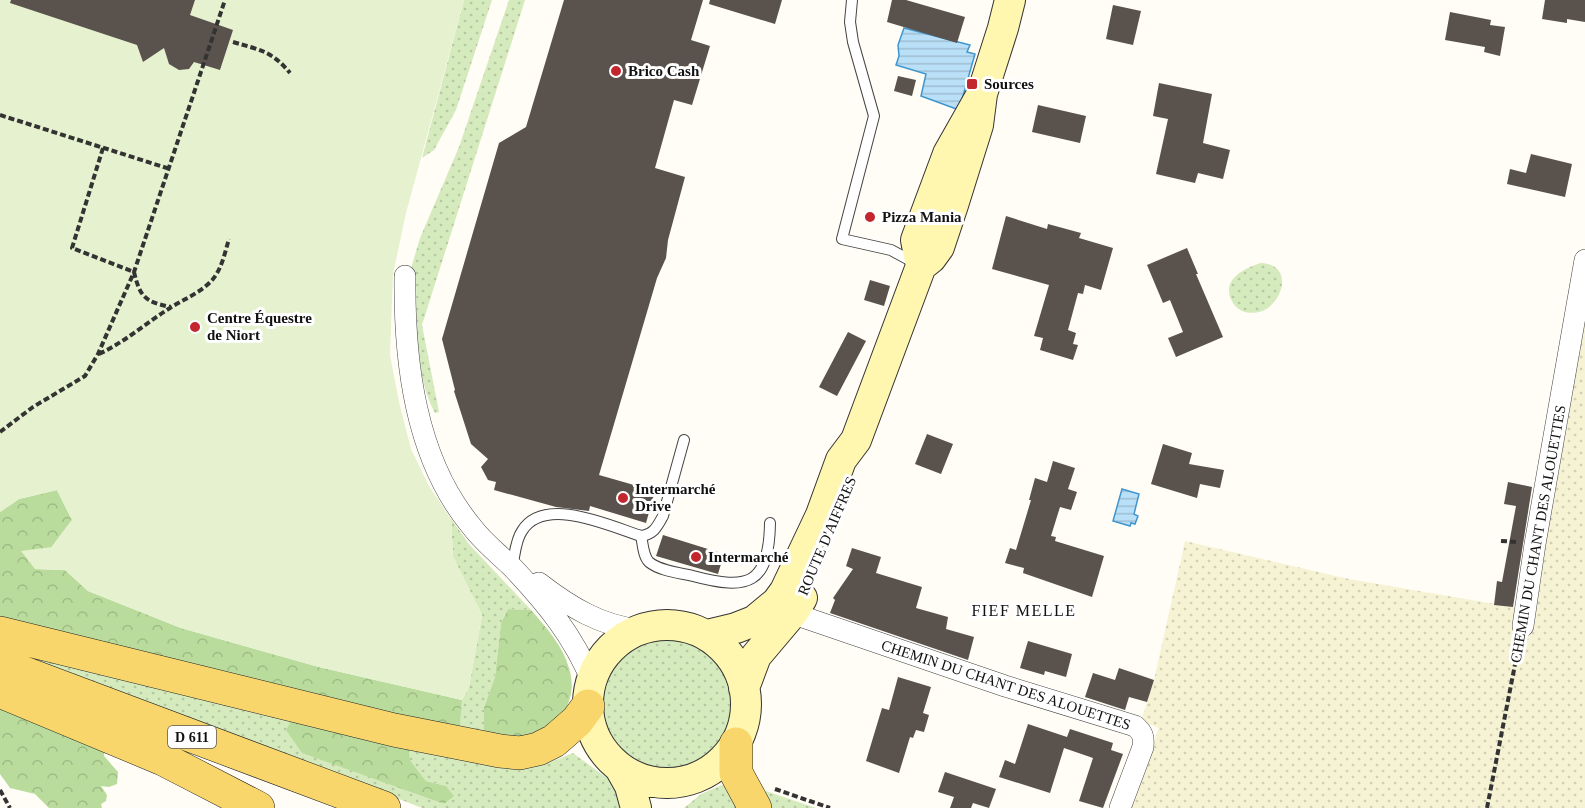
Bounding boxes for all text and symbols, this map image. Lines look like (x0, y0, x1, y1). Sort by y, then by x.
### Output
place label: Brico Cash (628, 63, 700, 79)
marker: Brico Cash (609, 64, 623, 78)
place label: Sources (984, 76, 1034, 92)
marker: Sources (965, 77, 979, 91)
place label: Pizza Mania (882, 209, 962, 225)
marker: Pizza Mania (863, 210, 877, 224)
place label: Centre Équestre de Niort (207, 310, 312, 343)
marker: Centre Équestre de Niort (188, 320, 202, 334)
street label: CHEMIN DU CHANT DES ALOUETTES (1507, 404, 1569, 664)
street label: ROUTE D'AIFFRES (795, 474, 859, 598)
place label: Intermarché Drive (635, 481, 716, 514)
marker: Intermarché Drive (616, 491, 630, 505)
place label: Intermarché (708, 549, 789, 565)
marker: Intermarché (689, 550, 703, 564)
district label: FIEF MELLE (971, 602, 1077, 619)
street label: CHEMIN DU CHANT DES ALOUETTES (879, 637, 1133, 733)
road number: D 611 (168, 726, 216, 748)

